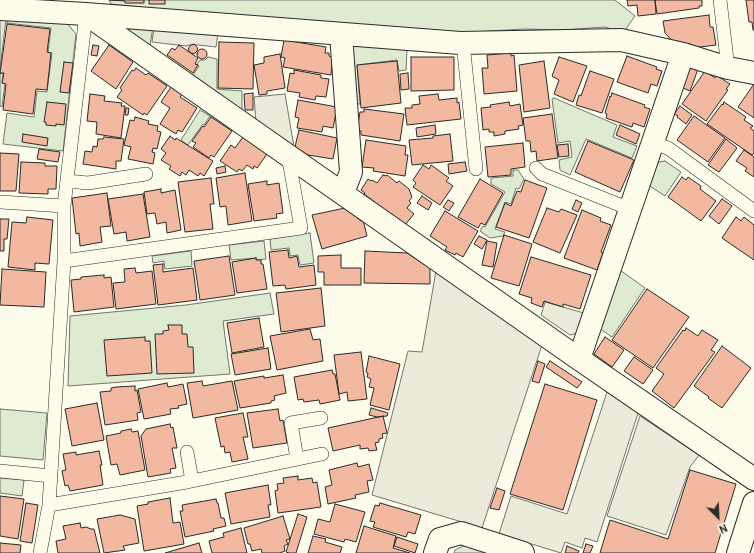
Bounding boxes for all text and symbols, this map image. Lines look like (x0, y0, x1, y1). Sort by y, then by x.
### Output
north arrow (698, 497, 738, 537)
text: N (716, 520, 729, 536)

